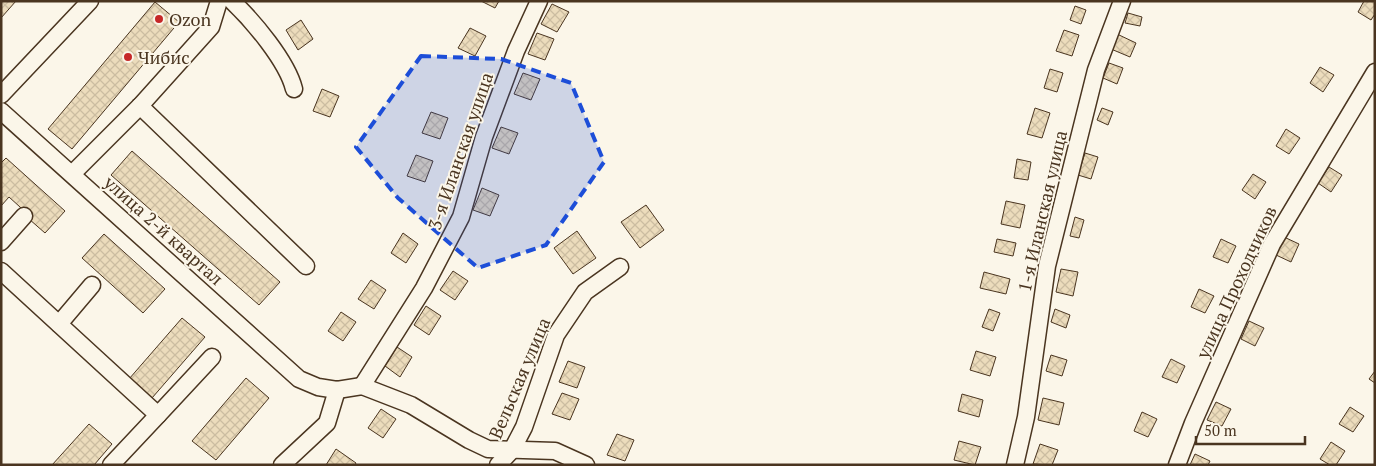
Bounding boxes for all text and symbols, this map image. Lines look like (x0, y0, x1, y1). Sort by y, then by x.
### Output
place label: Ozon (169, 7, 212, 31)
marker: Ozon (153, 13, 165, 25)
place label: Чибис (138, 45, 190, 69)
marker: Чибис (122, 51, 134, 63)
street label: 3-я Иланская улица (422, 69, 498, 233)
street label: 1-я Иланская улица (1012, 128, 1072, 294)
street label: улица 2-й квартал (99, 169, 229, 290)
street label: улица Проходчиков (1190, 202, 1282, 363)
street label: Вельская улица (483, 314, 555, 442)
scale bar (1196, 414, 1305, 446)
text: 50 m (1204, 420, 1237, 440)

